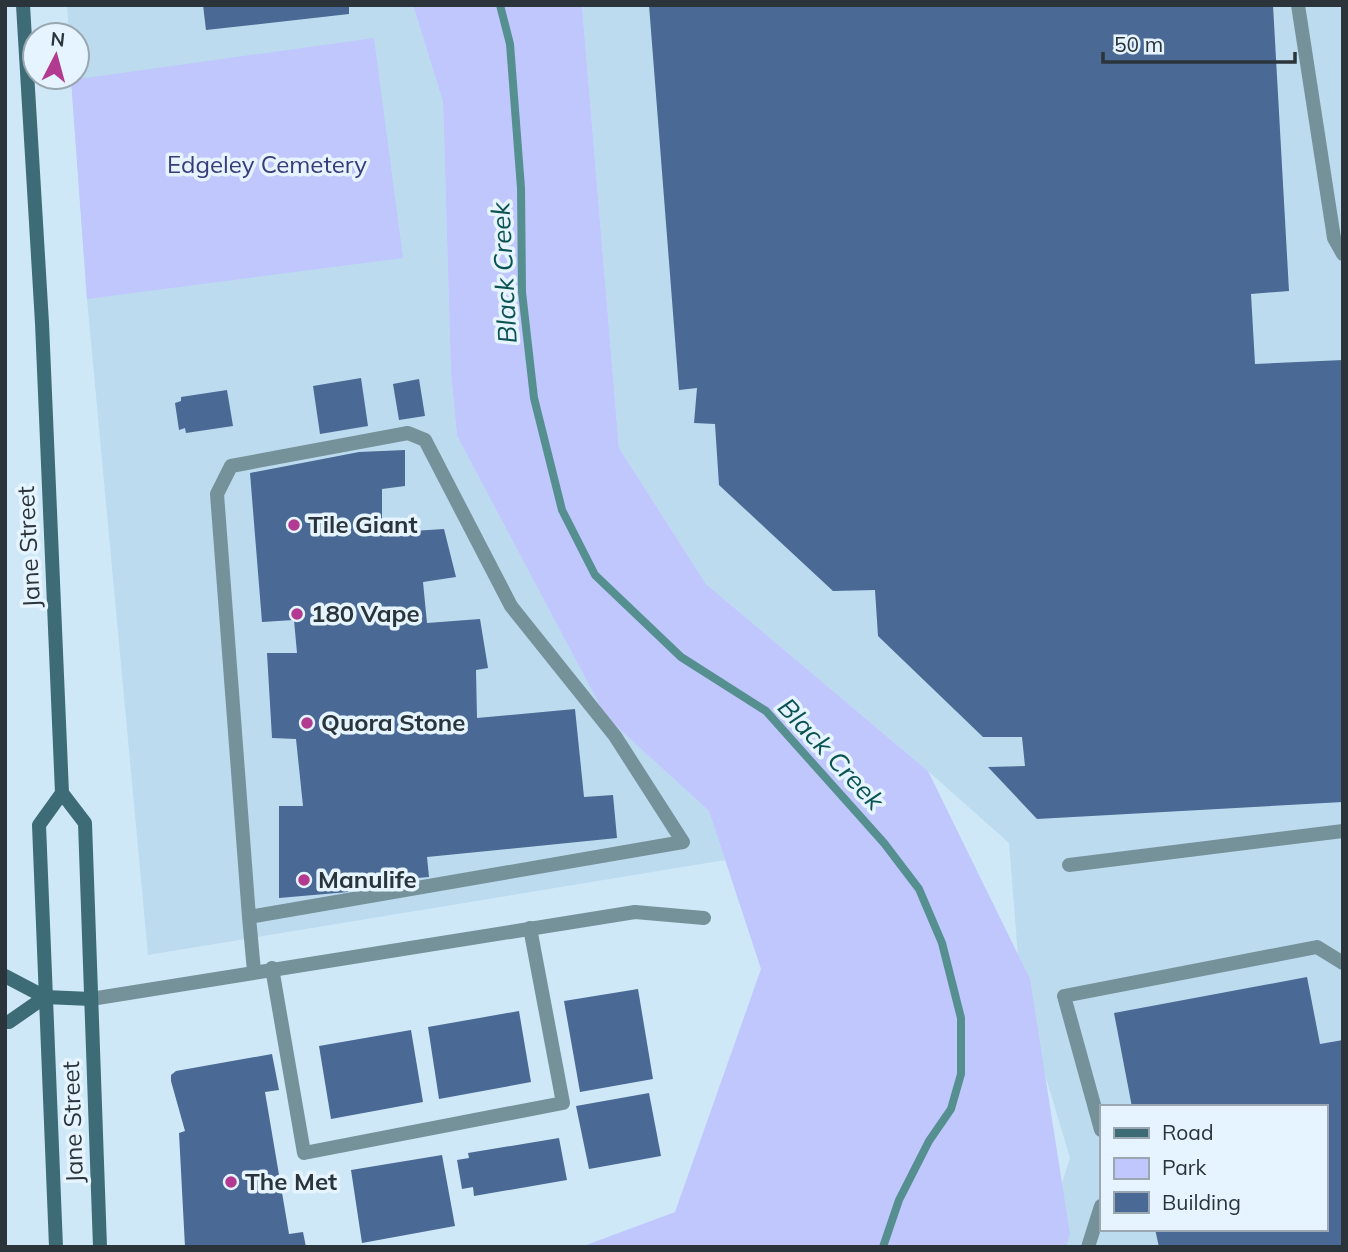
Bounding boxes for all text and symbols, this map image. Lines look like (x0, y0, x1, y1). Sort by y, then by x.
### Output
north arrow (21, 21, 91, 91)
scale bar (1103, 21, 1296, 65)
text: N (49, 26, 66, 52)
text: 50 m (1114, 31, 1163, 57)
park label: Edgeley Cemetery (167, 149, 367, 179)
water label: Black Creek (483, 201, 524, 344)
street label: Jane Street (10, 485, 46, 609)
place label: Tile Giant (308, 509, 418, 539)
marker: Tile Giant (286, 517, 302, 533)
place label: 180 Vape (311, 598, 420, 628)
marker: 180 Vape (289, 606, 305, 622)
water label: Black Creek (771, 691, 892, 817)
place label: Quora Stone (321, 707, 465, 737)
marker: Quora Stone (299, 715, 315, 731)
place label: Manulife (318, 864, 417, 894)
marker: Manulife (296, 872, 312, 888)
street label: Jane Street (55, 1061, 89, 1184)
legend (1100, 1105, 1327, 1231)
text: Road (1162, 1119, 1213, 1145)
text: Park (1162, 1154, 1206, 1180)
place label: The Met (245, 1166, 337, 1196)
marker: The Met (223, 1174, 239, 1190)
text: Building (1162, 1189, 1241, 1215)

